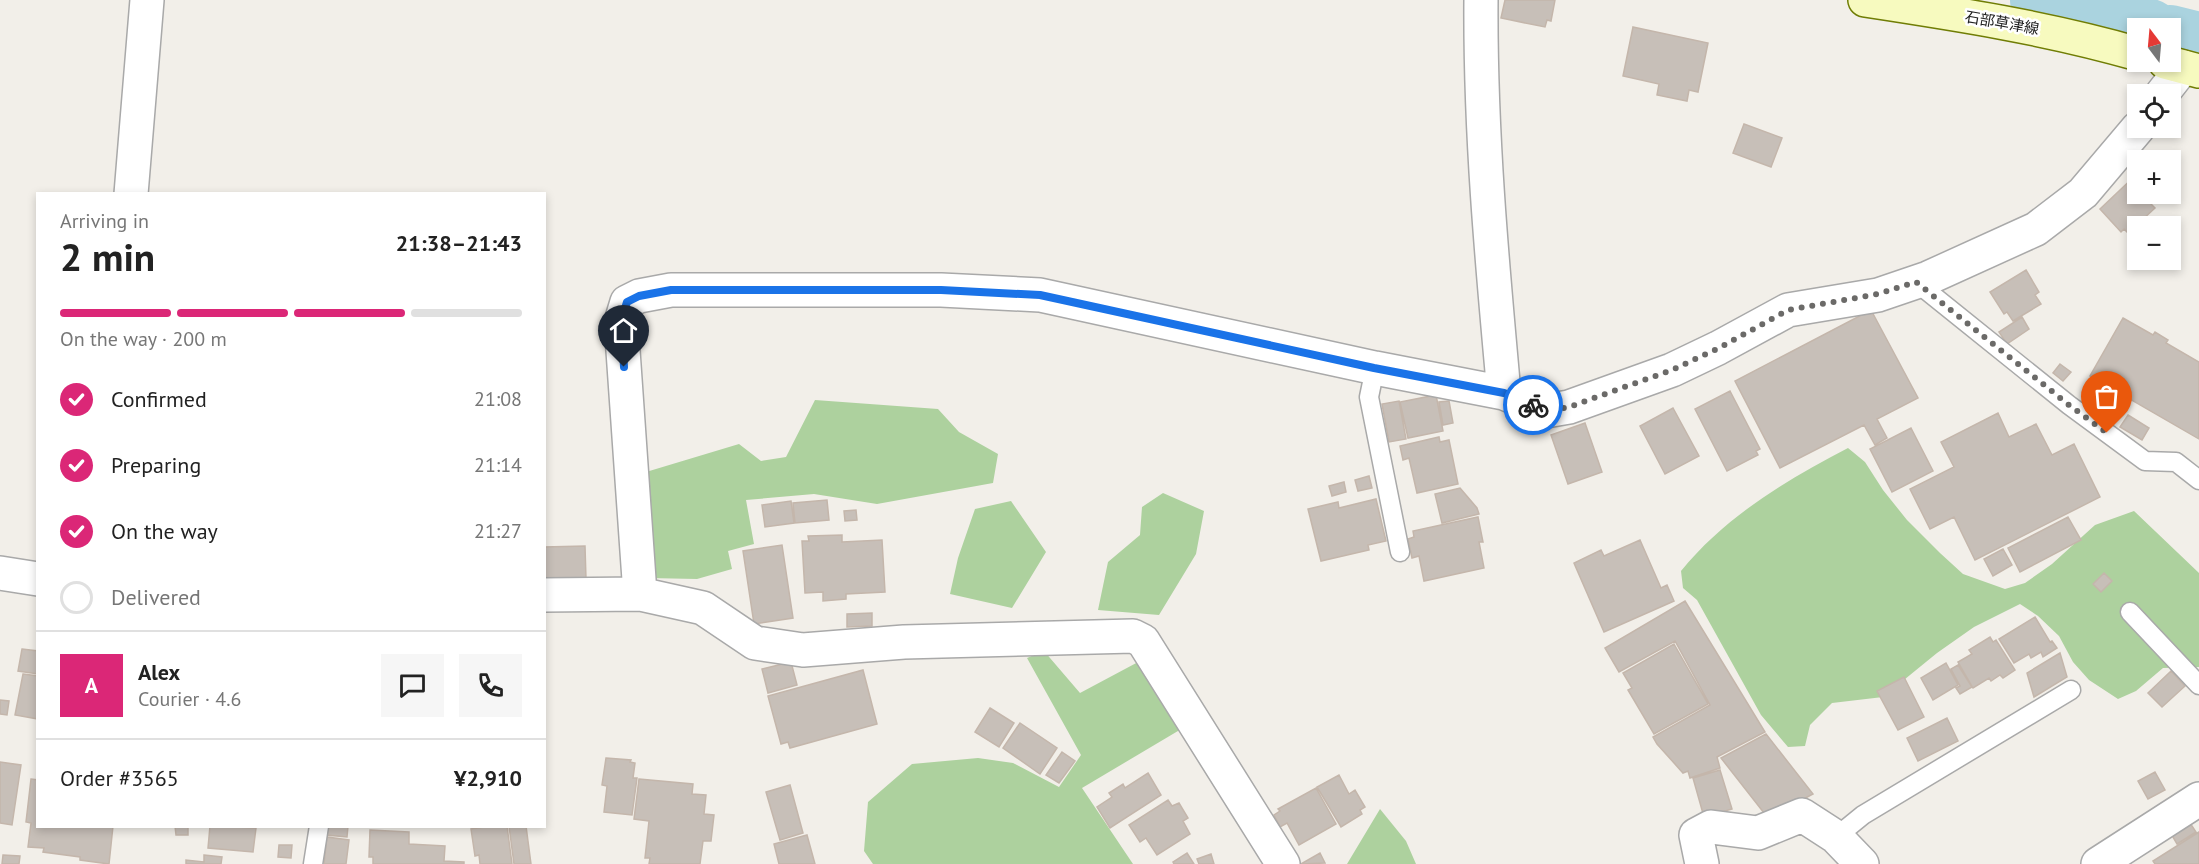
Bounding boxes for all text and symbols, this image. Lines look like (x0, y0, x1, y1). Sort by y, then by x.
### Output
street label: 石部草津線 (1963, 7, 2041, 38)
north arrow (2127, 18, 2181, 72)
map controls (2127, 18, 2181, 270)
button: locate (2127, 84, 2181, 138)
button: + (2127, 150, 2181, 204)
text: Arriving in (60, 208, 149, 234)
button: − (2127, 216, 2181, 270)
text: 21:38–21:43 (396, 229, 522, 257)
text: 2 min (60, 231, 155, 282)
pin (598, 305, 649, 367)
icon: home (607, 314, 640, 347)
text: On the way · 200 m (60, 326, 227, 352)
pin (2081, 371, 2132, 433)
courier (1503, 375, 1563, 435)
icon: bag (2090, 380, 2123, 413)
icon: check (60, 383, 93, 416)
text: Confirmed (111, 385, 207, 413)
text: 21:08 (474, 386, 522, 412)
icon: bike (1517, 389, 1550, 422)
icon: check (60, 449, 93, 482)
text: Preparing (111, 451, 201, 479)
text: 21:14 (474, 452, 522, 478)
icon: check (60, 515, 93, 548)
text: On the way (111, 517, 218, 545)
text: 21:27 (474, 518, 522, 544)
text: Delivered (111, 583, 201, 611)
button: chat (381, 654, 444, 717)
button: phone (459, 654, 522, 717)
text: Alex (138, 658, 180, 686)
text: A (85, 671, 98, 699)
text: Courier · 4.6 (138, 686, 241, 712)
text: Order #3565 (60, 764, 179, 792)
text: ¥2,910 (454, 764, 522, 792)

